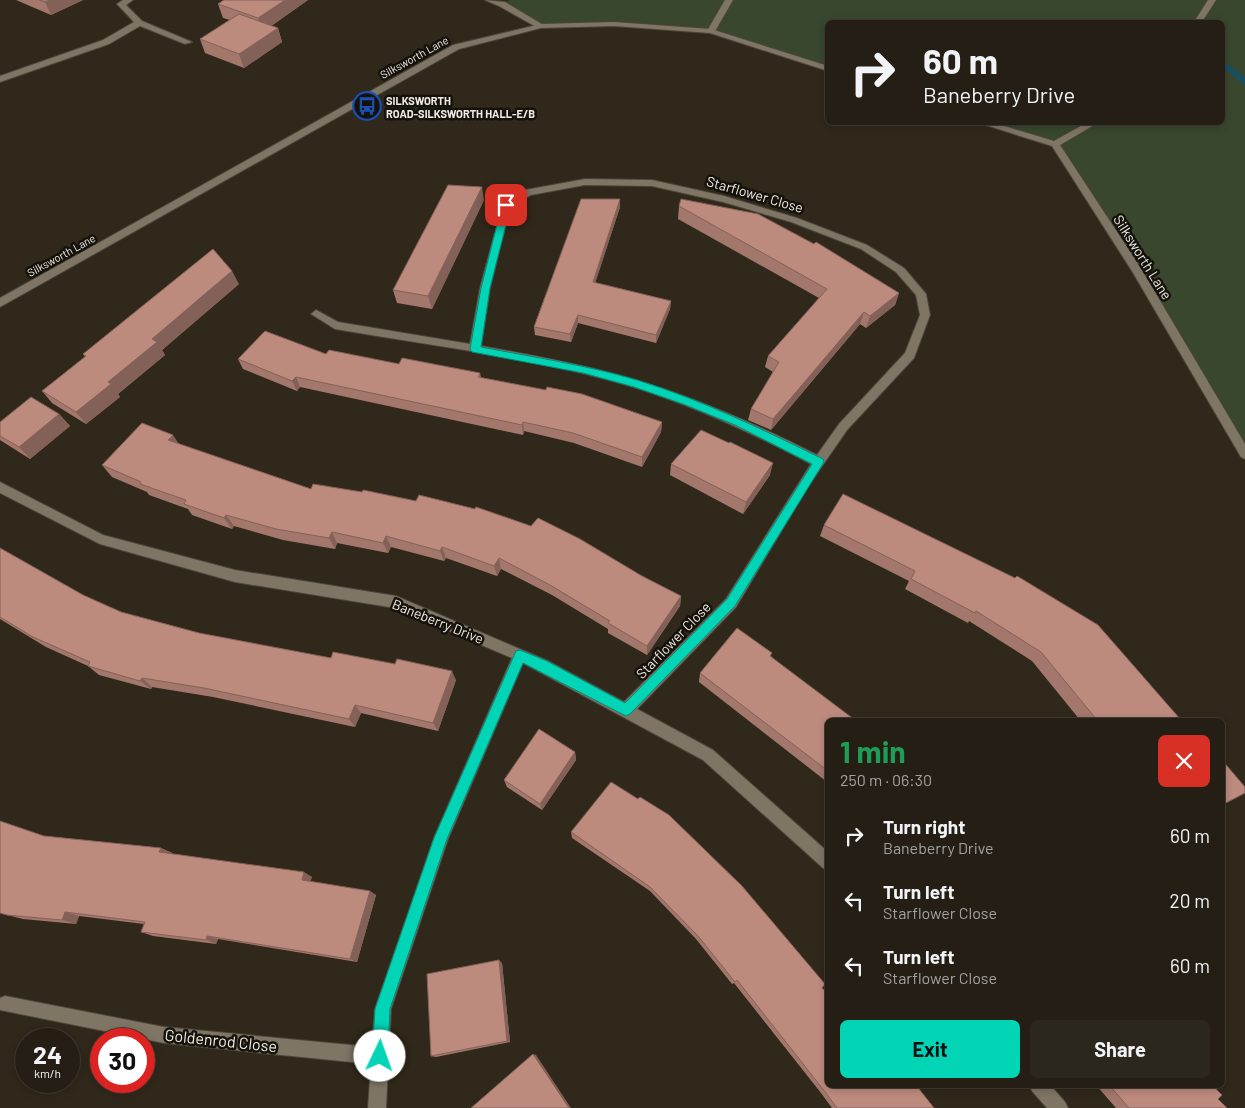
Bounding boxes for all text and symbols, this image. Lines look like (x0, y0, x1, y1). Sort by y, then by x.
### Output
street label: Silksworth Lane (378, 33, 450, 81)
text: 60 m (923, 39, 998, 81)
icon: right (840, 40, 905, 105)
text: Baneberry Drive (923, 81, 1075, 107)
bus stop icon: SILKSWORTH ROAD-SILKSWORTH HALL-E/B (352, 91, 382, 121)
place label: SILKSWORTH ROAD-SILKSWORTH HALL-E/B (386, 94, 535, 120)
street label: Starflower Close (705, 172, 805, 216)
pin (485, 184, 527, 226)
icon: arrive (492, 191, 520, 219)
street label: Silksworth Lane (1110, 212, 1176, 302)
street label: Silksworth Lane (25, 231, 97, 279)
street label: Baneberry Drive (390, 595, 486, 647)
street label: Starflower Close (632, 598, 714, 682)
text: 1 min (840, 733, 906, 769)
button: close (1158, 735, 1210, 787)
text: 250 m · 06:30 (840, 770, 932, 789)
text: Turn right (883, 815, 965, 838)
icon: right (840, 822, 868, 850)
text: 60 m (1170, 824, 1210, 847)
text: Baneberry Drive (883, 838, 994, 857)
text: Turn left (883, 880, 954, 903)
icon: left (840, 887, 868, 915)
text: 20 m (1170, 889, 1210, 912)
text: Starflower Close (883, 903, 997, 922)
text: Turn left (883, 945, 954, 968)
icon: left (840, 952, 868, 980)
text: 60 m (1170, 954, 1210, 977)
text: Starflower Close (883, 968, 997, 987)
button: Exit (840, 1020, 1020, 1078)
button: Share (1030, 1020, 1210, 1078)
street label: Goldenrod Close (164, 1025, 278, 1055)
speed limit sign: 30 (90, 1028, 155, 1093)
position arrow (353, 1029, 405, 1081)
text: 24 (33, 1039, 62, 1069)
text: km/h (34, 1066, 61, 1080)

